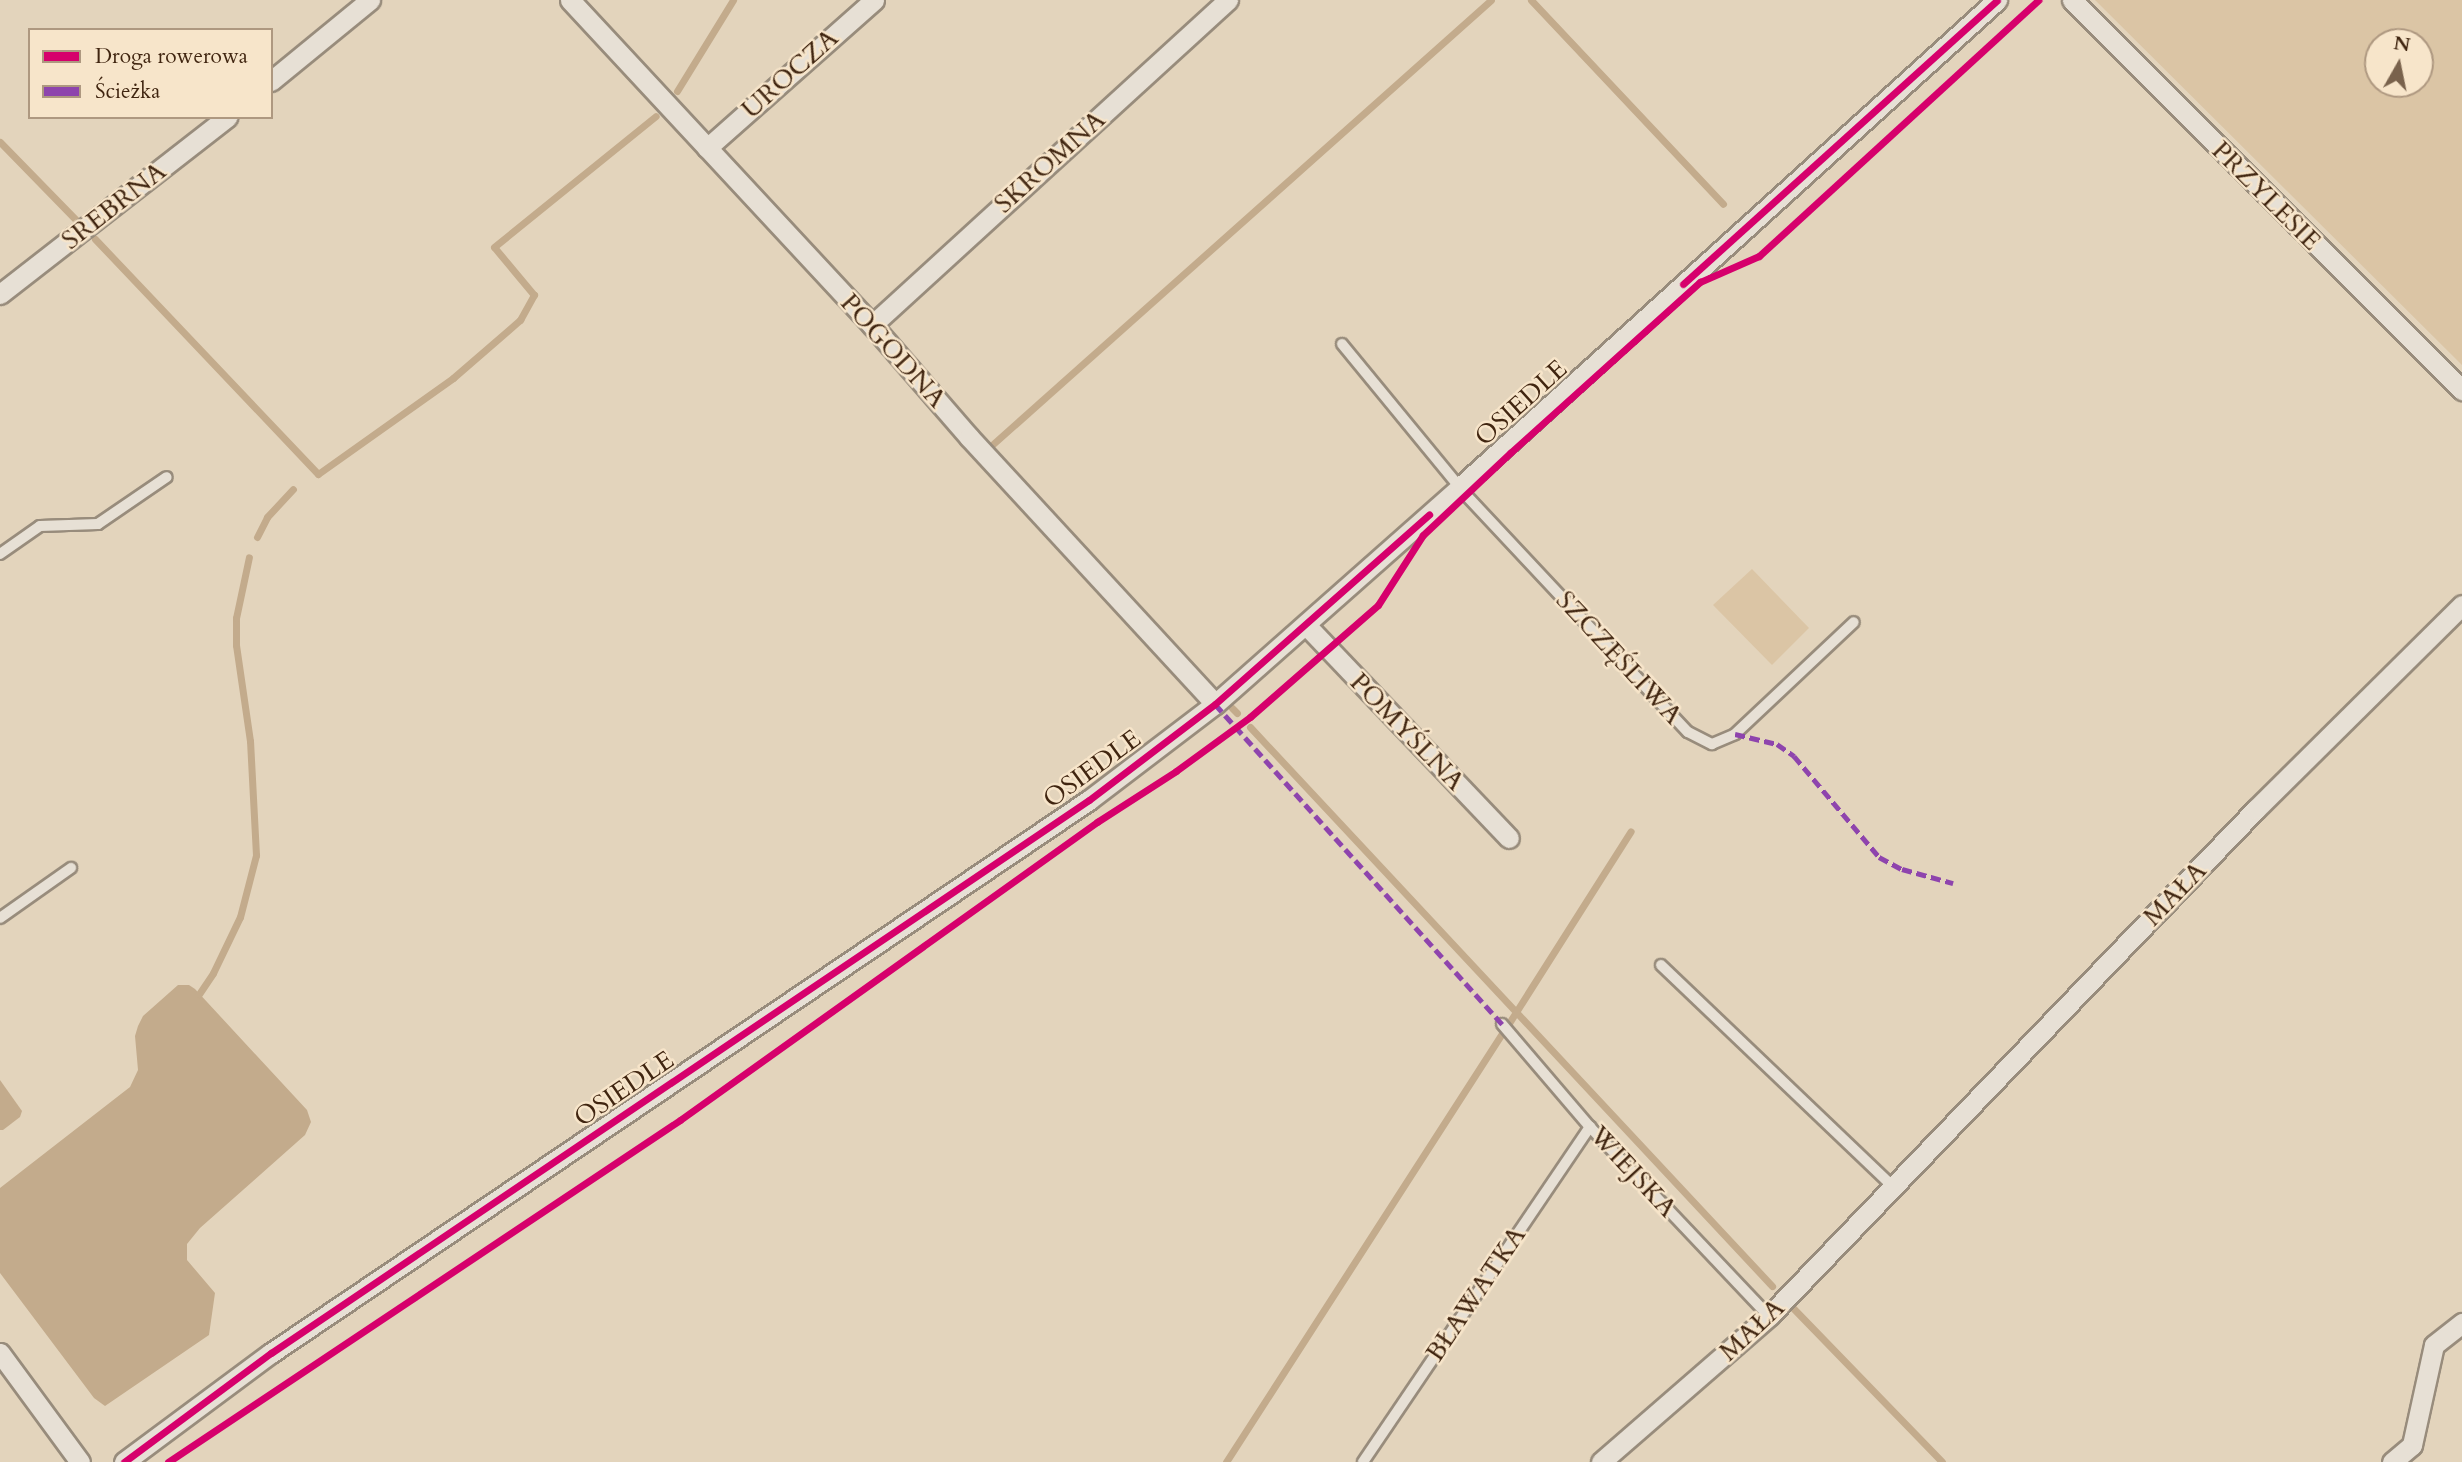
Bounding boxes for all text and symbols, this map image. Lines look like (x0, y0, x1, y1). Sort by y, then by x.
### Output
street label: UROCZA (735, 23, 845, 125)
legend (28, 28, 273, 119)
north arrow (2364, 28, 2434, 98)
text: N (2392, 30, 2412, 58)
text: Droga rowerowa (95, 42, 248, 71)
text: Ścieżka (95, 77, 160, 106)
street label: SKROMNA (988, 104, 1112, 220)
street label: PRZYLESIE (2205, 135, 2327, 257)
street label: SREBRNA (56, 156, 172, 256)
street label: POGODNA (834, 288, 952, 414)
street label: OSIEDLE (1468, 353, 1574, 453)
street label: SZCZĘŚLIWA (1549, 585, 1689, 731)
street label: POMYŚLNA (1343, 667, 1471, 797)
street label: OSIEDLE (1037, 723, 1147, 815)
street label: MAŁA (2137, 855, 2213, 933)
street label: OSIEDLE (568, 1044, 680, 1134)
street label: WIEJSKA (1583, 1120, 1683, 1224)
street label: BŁAWATKA (1419, 1221, 1533, 1367)
street label: MAŁA (1713, 1292, 1791, 1368)

